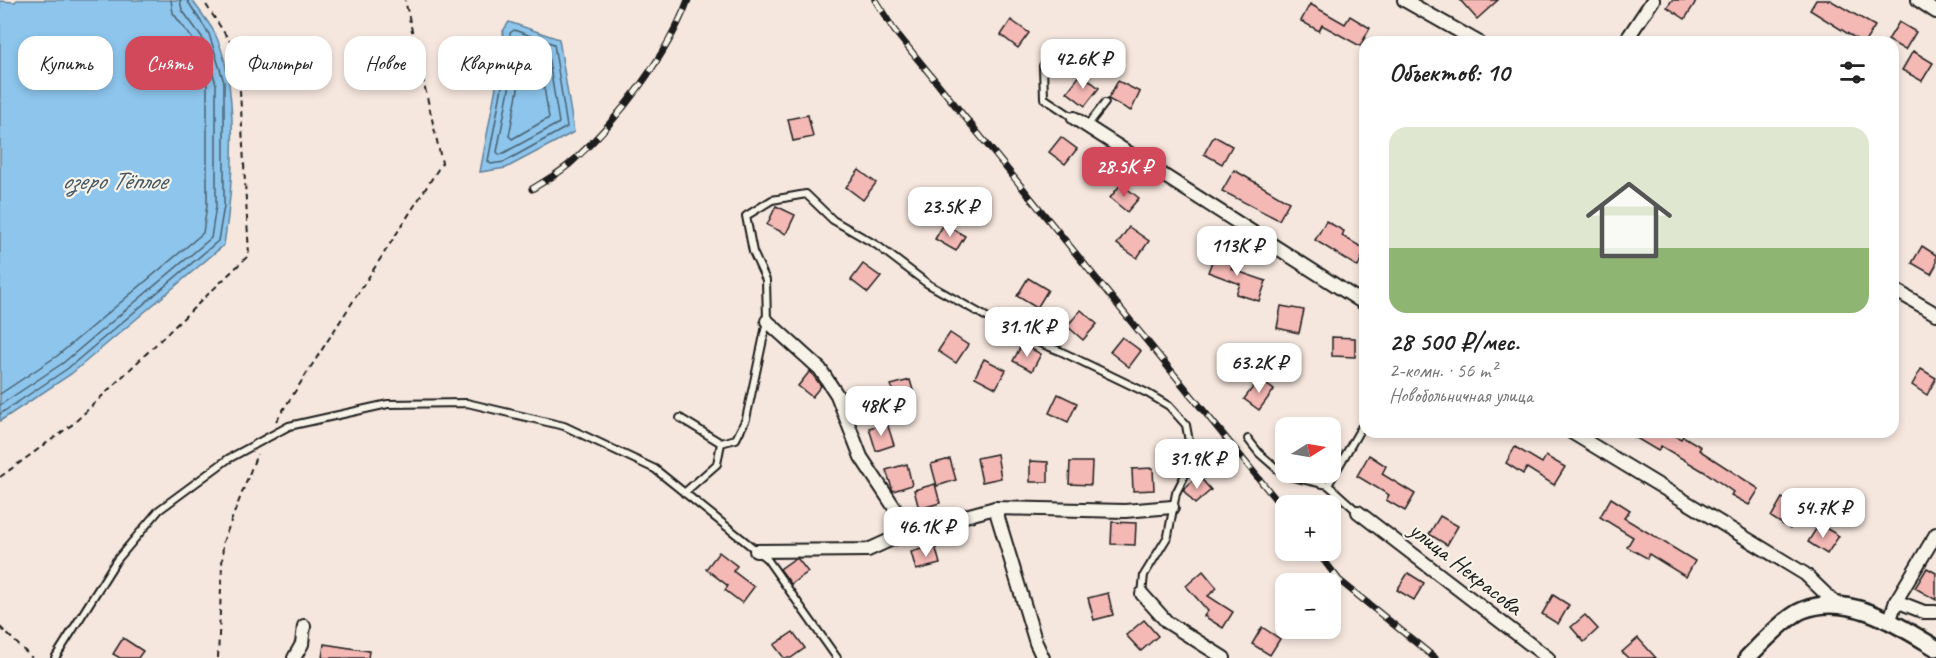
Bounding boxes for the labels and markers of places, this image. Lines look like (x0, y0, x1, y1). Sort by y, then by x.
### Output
pin: 42.6K ₽ (1028, 39, 1138, 90)
pin: 28.5K ₽ (1069, 147, 1179, 198)
pin: 23.5K ₽ (895, 187, 1005, 238)
pin: 113K ₽ (1188, 226, 1286, 277)
pin: 31.1K ₽ (972, 307, 1082, 358)
pin: 63.2K ₽ (1204, 343, 1314, 394)
pin: 48K ₽ (839, 386, 923, 437)
pin: 31.9K ₽ (1142, 439, 1252, 490)
pin: 54.7K ₽ (1768, 488, 1878, 539)
pin: 46.1K ₽ (871, 507, 981, 558)

